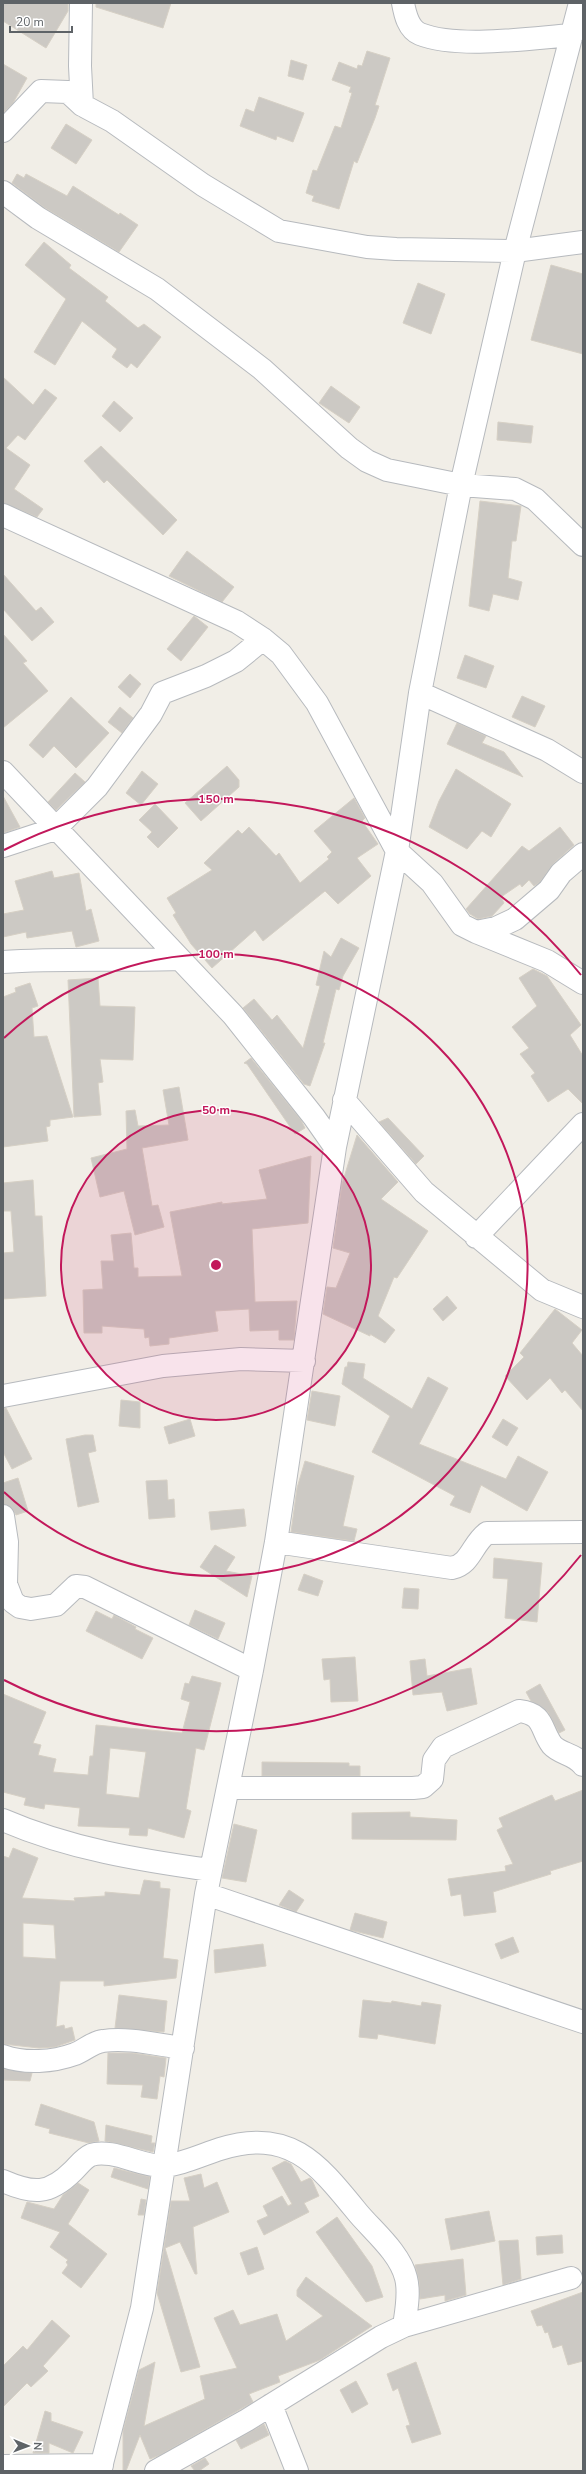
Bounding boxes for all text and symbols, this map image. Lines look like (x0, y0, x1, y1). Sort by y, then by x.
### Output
scale bar (10, 8, 72, 34)
text: 20 m (16, 14, 44, 30)
text: 150 m (198, 791, 234, 807)
text: 100 m (198, 946, 234, 962)
text: 50 m (202, 1102, 230, 1118)
centre of rings (209, 1258, 223, 1272)
north arrow (8, 2426, 48, 2466)
text: N (30, 2442, 45, 2450)

